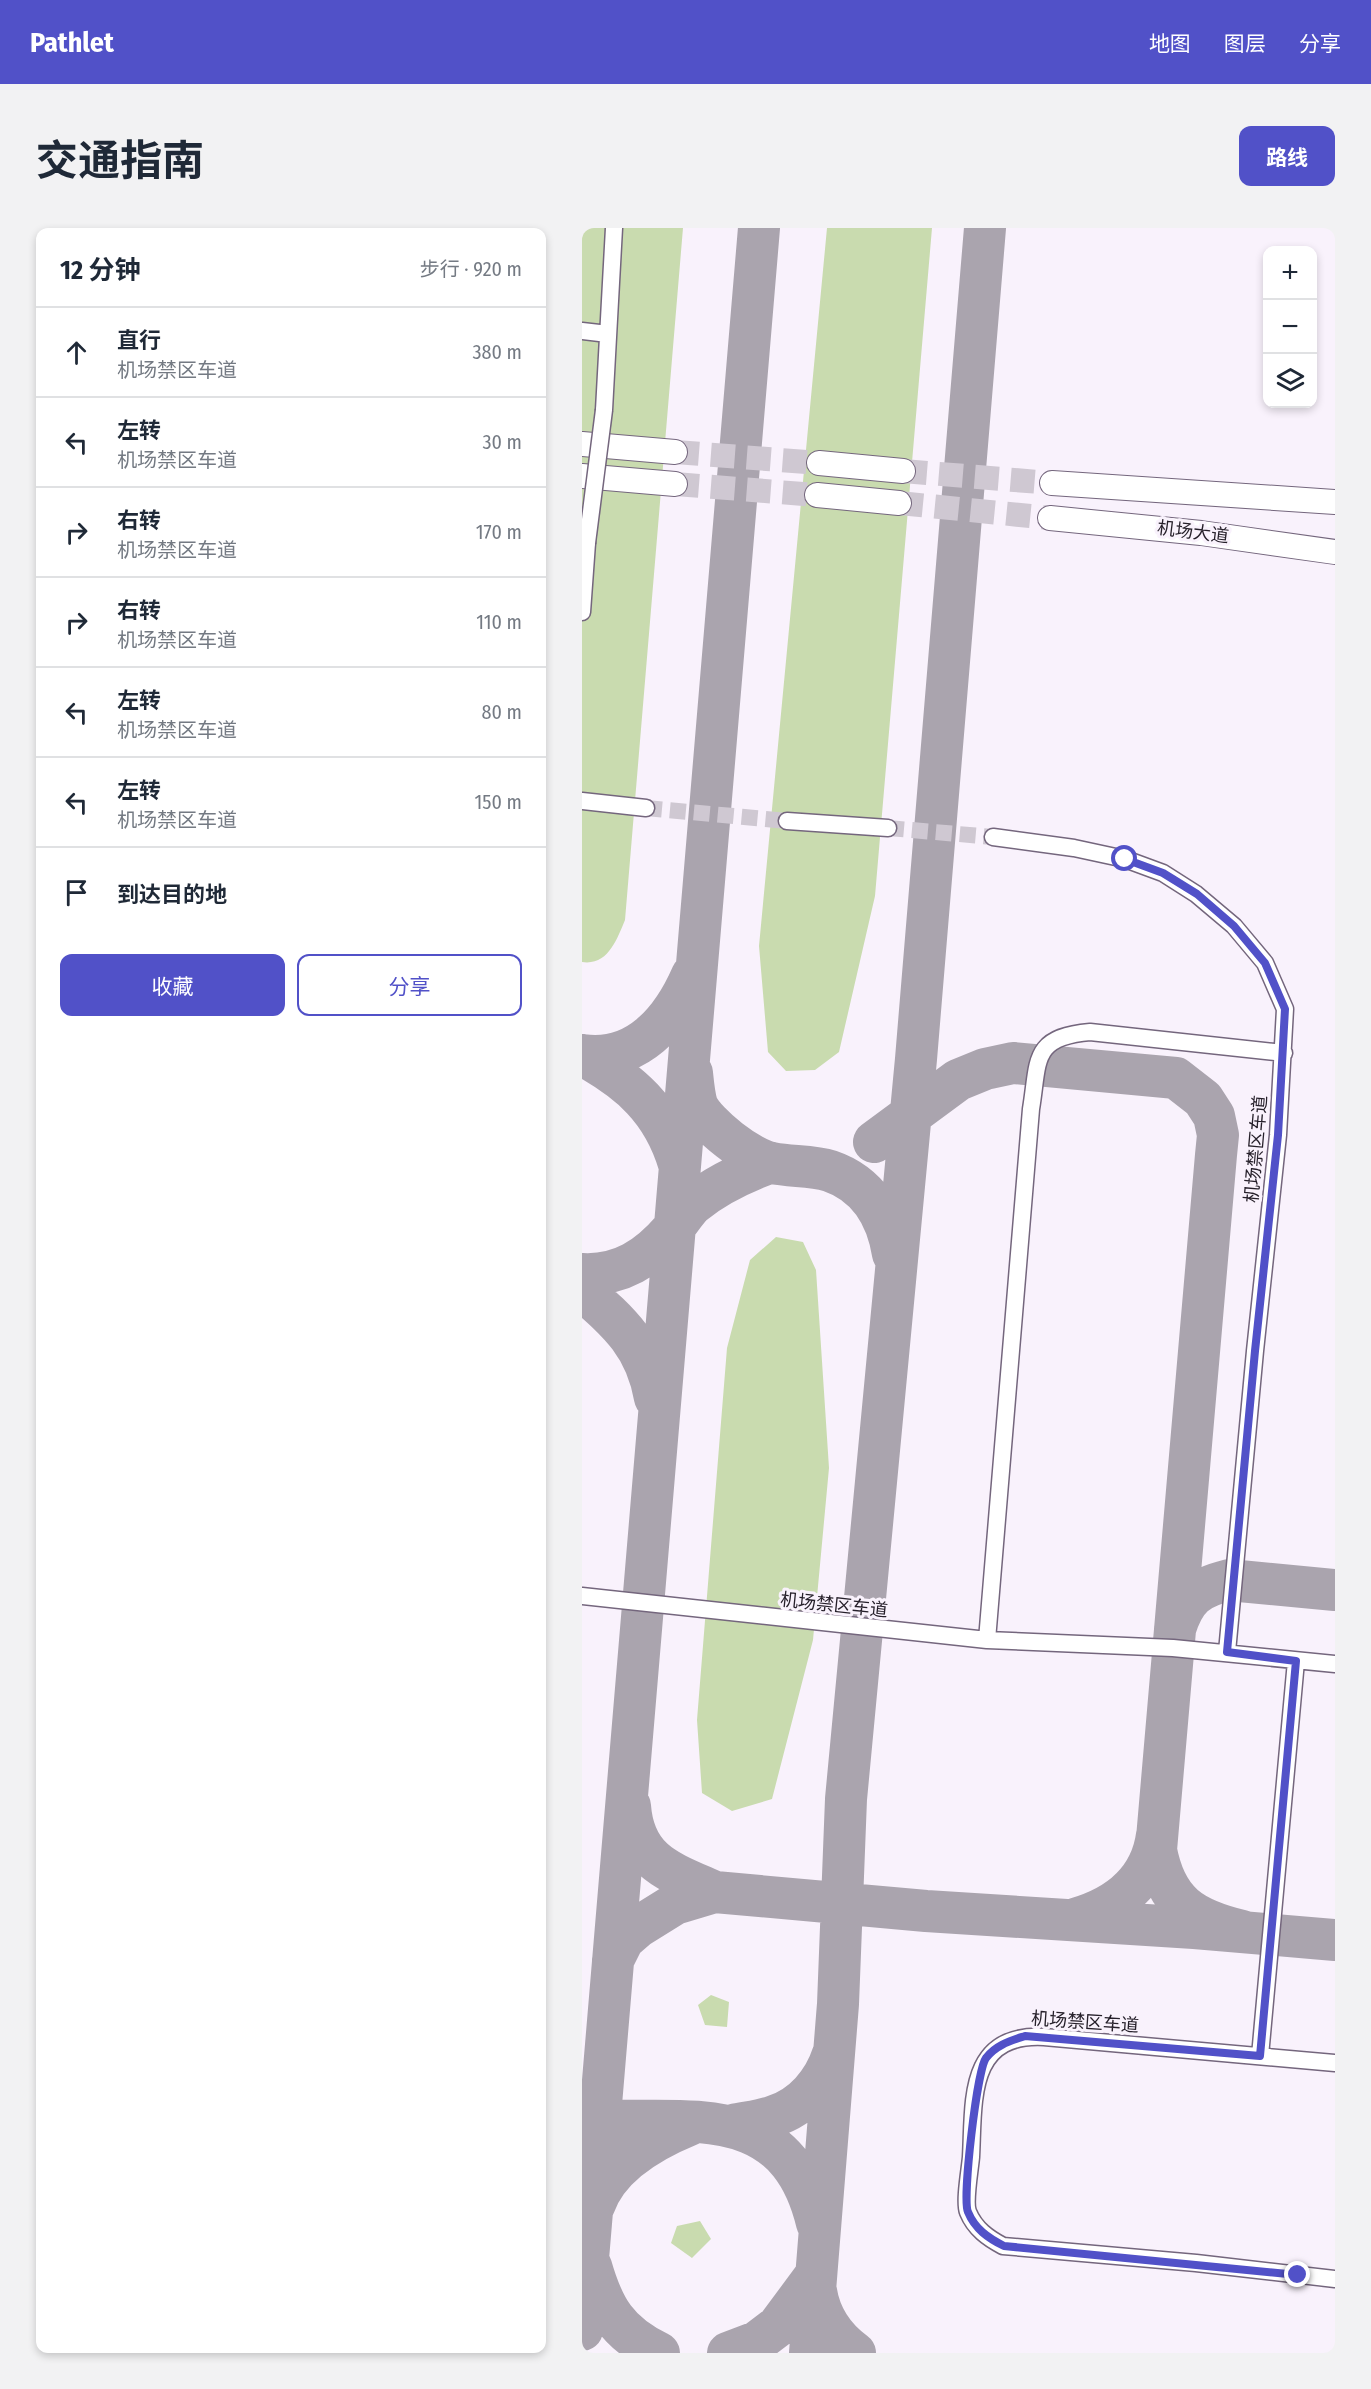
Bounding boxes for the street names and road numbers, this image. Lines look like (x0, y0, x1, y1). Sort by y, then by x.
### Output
street label: 机场大道 (1156, 517, 1230, 547)
street label: 机场禁区车道 (1240, 1094, 1272, 1204)
street label: 机场禁区车道 (779, 1588, 889, 1622)
street label: 机场禁区车道 (1030, 2007, 1140, 2037)

